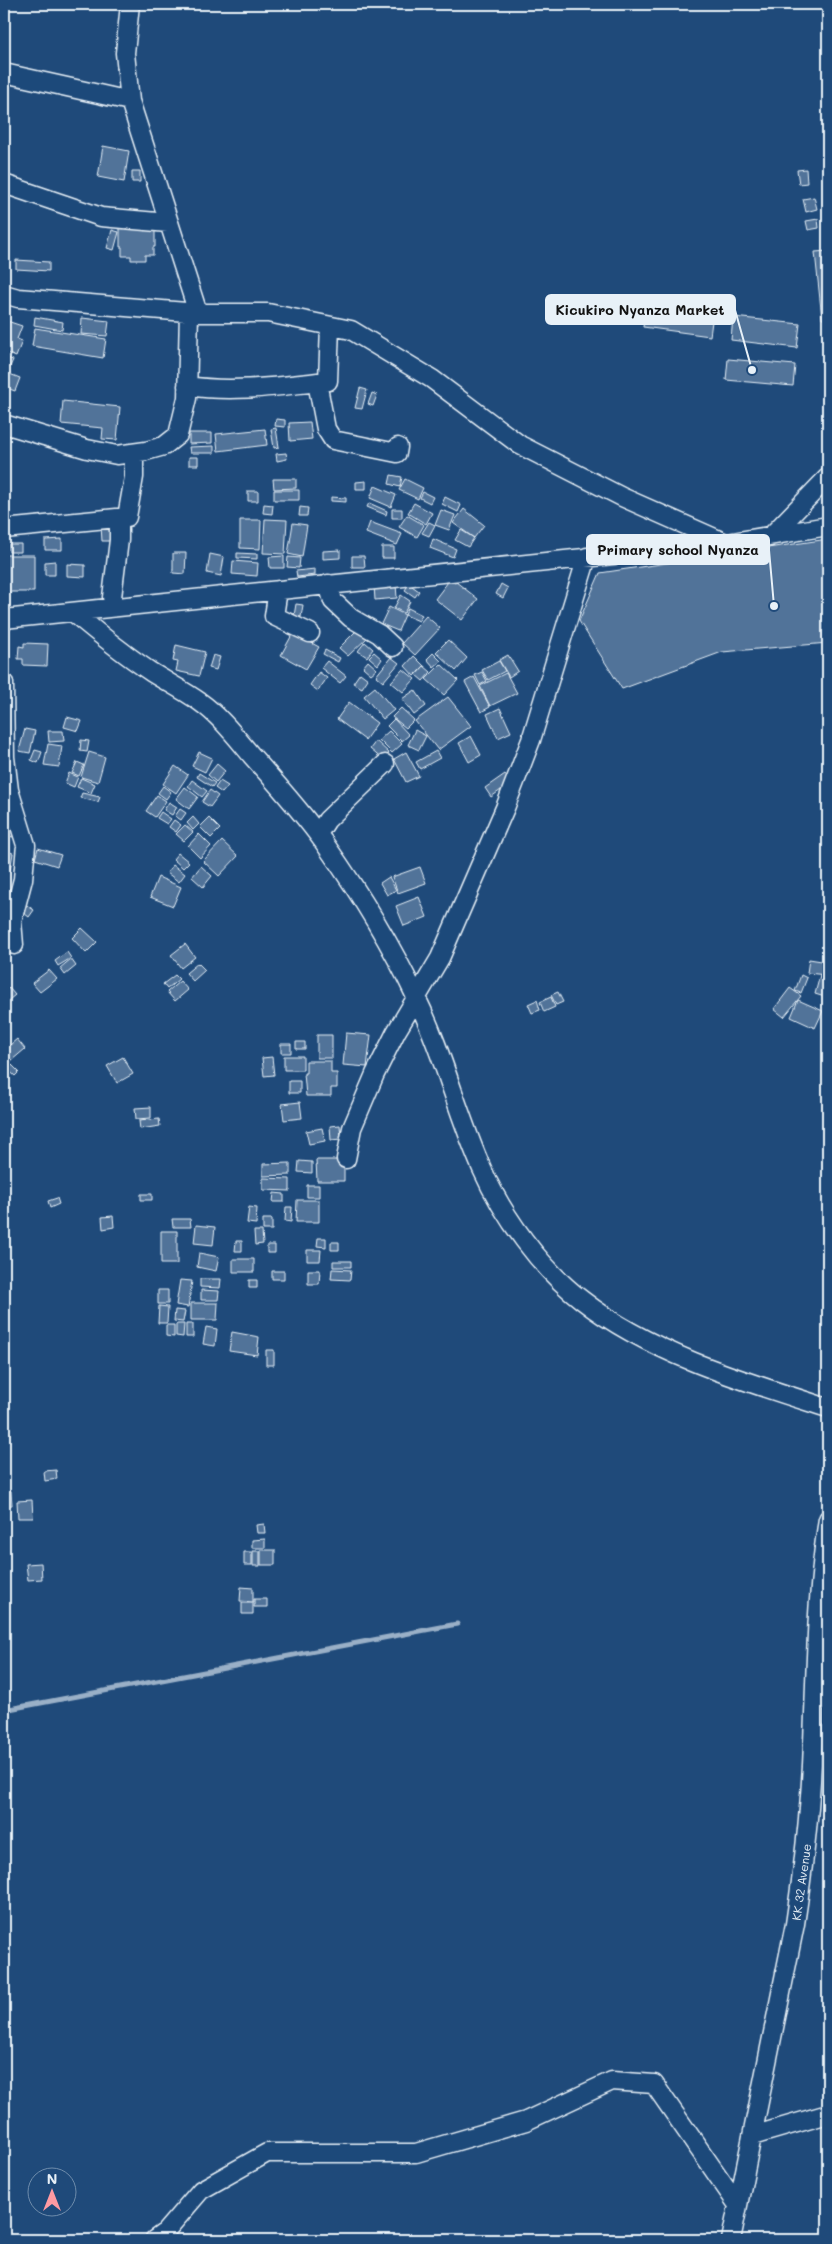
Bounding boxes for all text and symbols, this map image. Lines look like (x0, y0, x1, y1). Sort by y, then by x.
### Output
callout: Kicukiro Nyanza Market (546, 295, 735, 324)
text: Kicukiro Nyanza Market (555, 300, 725, 319)
callout: Primary school Nyanza (587, 535, 769, 564)
text: Primary school Nyanza (597, 540, 759, 559)
street label: KK 32 Avenue (788, 1843, 814, 1921)
north arrow (28, 2166, 78, 2216)
text: N (47, 2169, 57, 2188)

